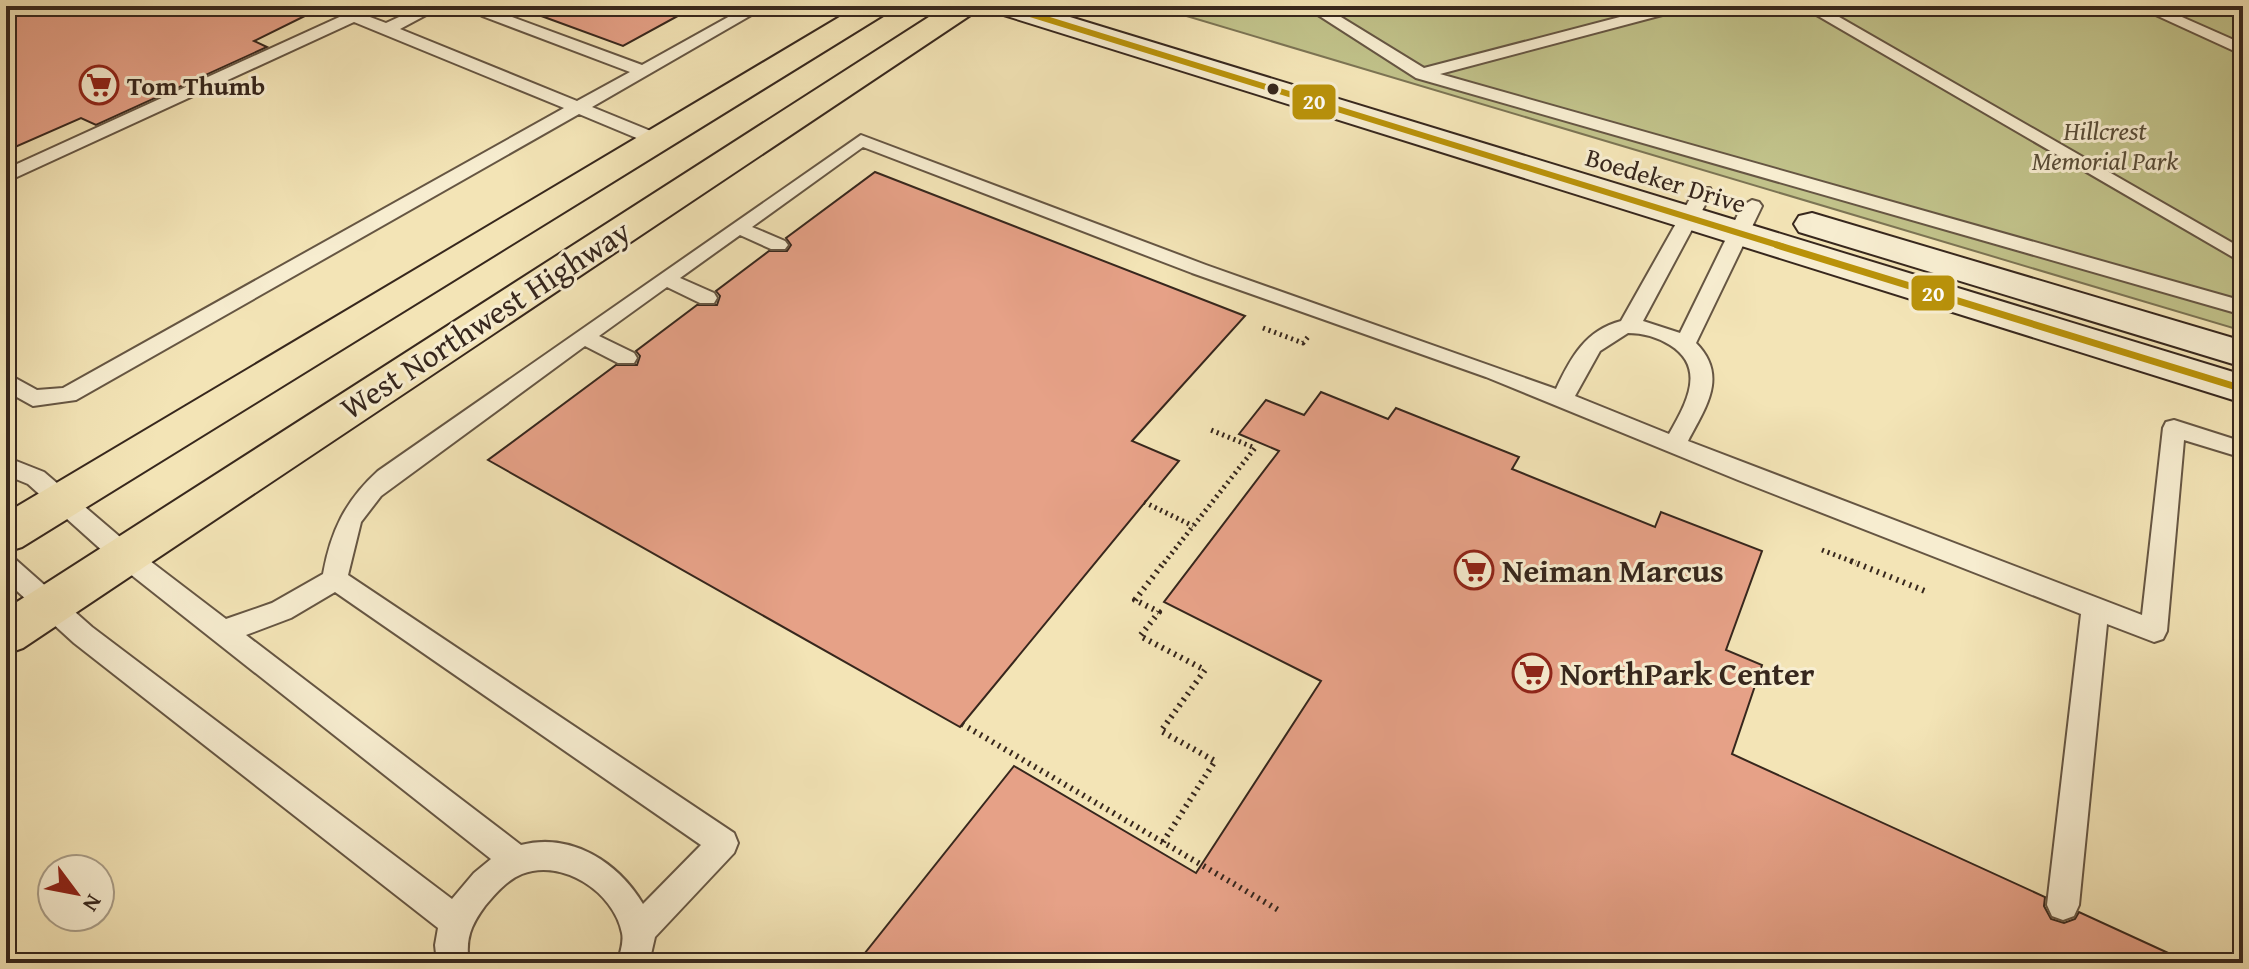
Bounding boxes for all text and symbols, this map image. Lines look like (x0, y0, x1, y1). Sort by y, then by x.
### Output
supermarket icon: Tom Thumb (78, 64, 120, 106)
place label: Tom Thumb (127, 66, 265, 105)
unlabelled marker (1265, 81, 1281, 97)
line badge: 20 (1291, 83, 1337, 121)
text: 20 (1303, 85, 1325, 117)
park label: Hillcrest Memorial Park (2032, 111, 2178, 180)
street label: Boedeker Drive (1581, 137, 1751, 223)
street label: West Northwest Highway (331, 207, 639, 431)
line badge: 20 (1910, 274, 1956, 312)
text: 20 (1922, 277, 1944, 309)
place label: Neiman Marcus (1502, 547, 1724, 594)
supermarket icon: Neiman Marcus (1453, 549, 1495, 591)
place label: NorthPark Center (1560, 650, 1815, 697)
supermarket icon: NorthPark Center (1511, 652, 1553, 694)
north arrow (36, 853, 116, 933)
text: N (75, 889, 110, 919)

